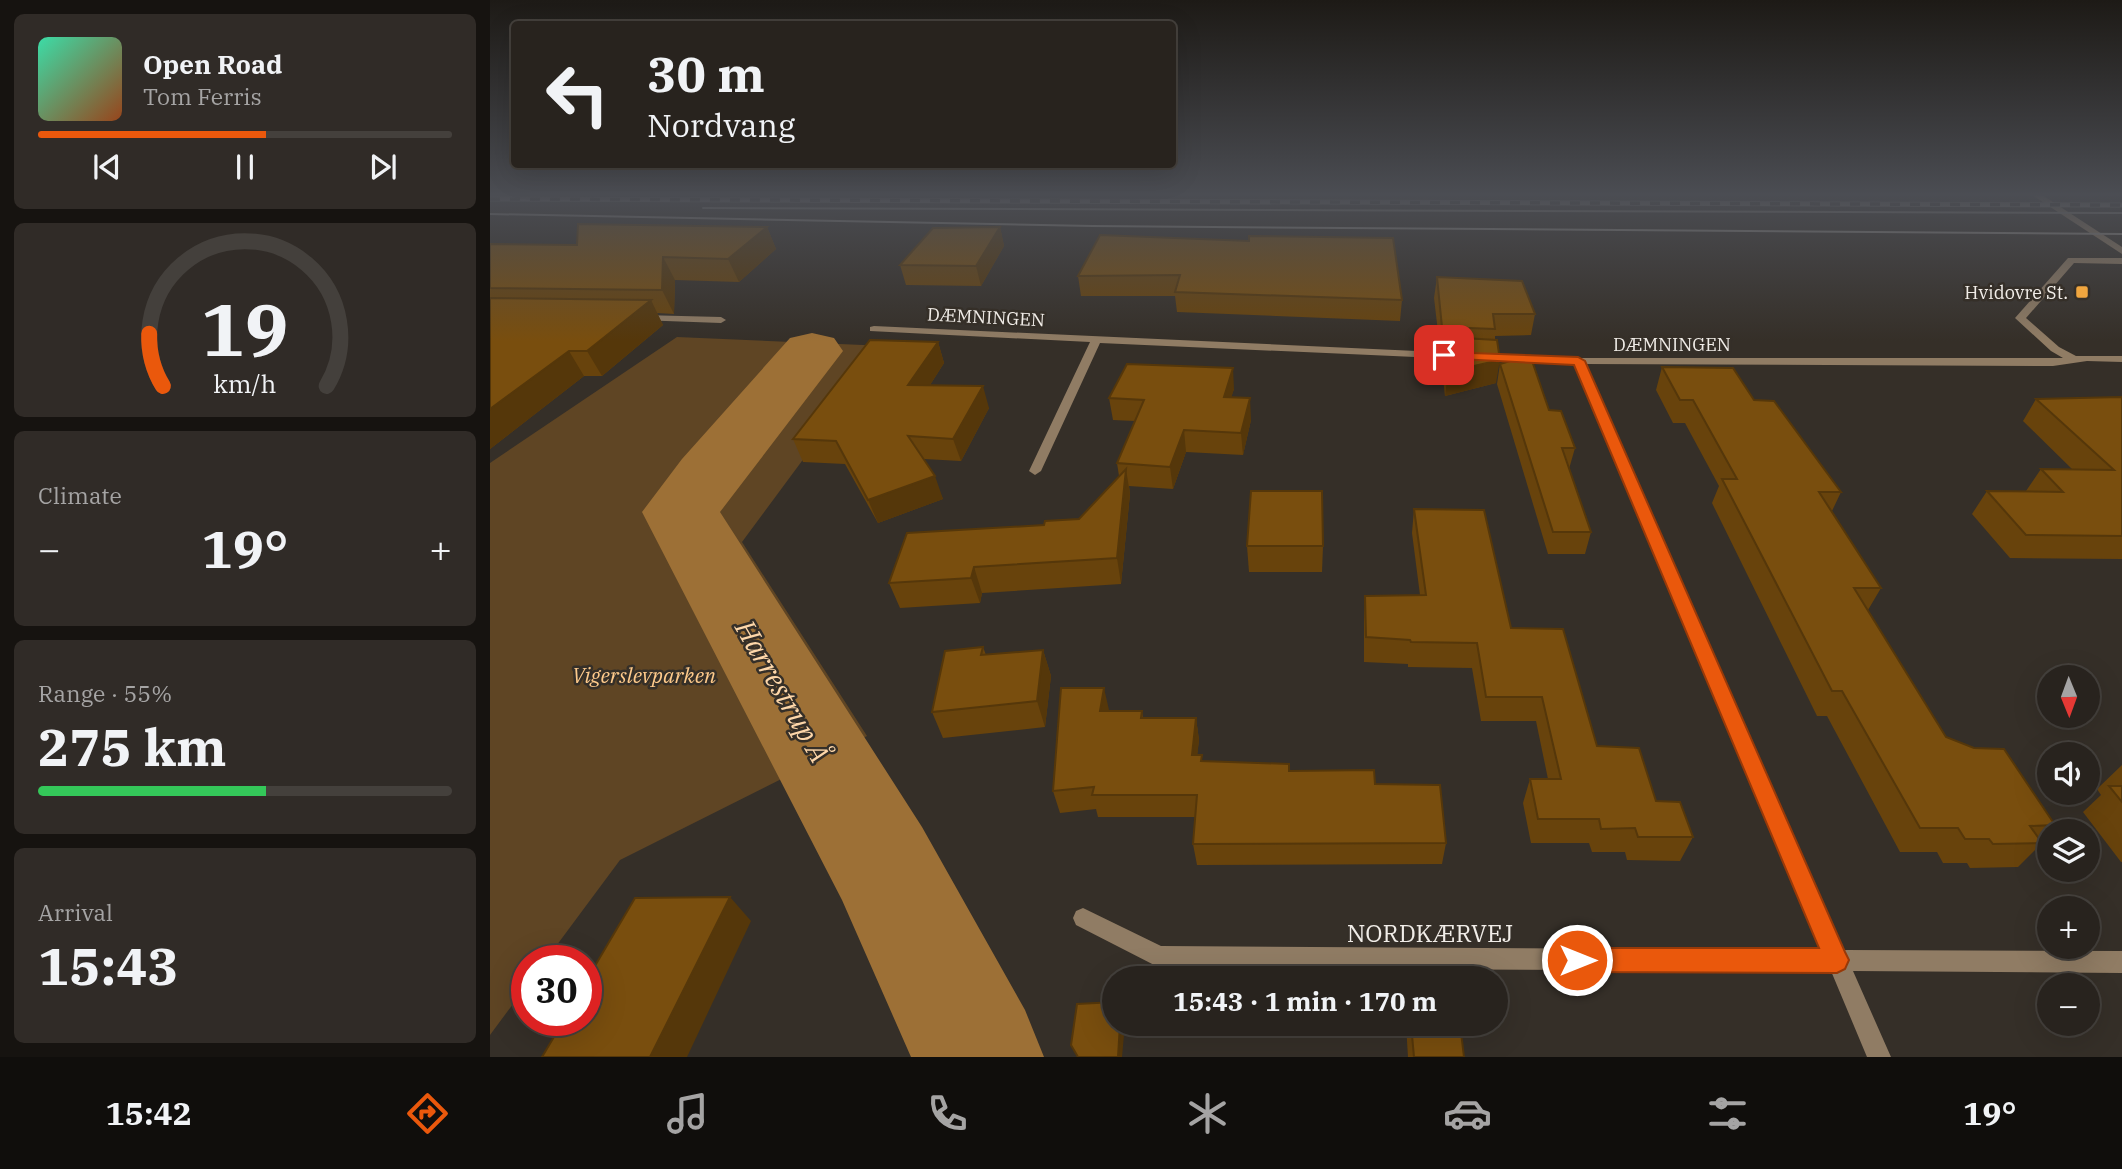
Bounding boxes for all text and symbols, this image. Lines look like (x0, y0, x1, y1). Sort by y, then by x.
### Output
text: 30 m (647, 42, 765, 105)
text: Open Road (143, 47, 282, 81)
icon: left (532, 49, 623, 140)
text: Tom Ferris (143, 81, 262, 111)
text: Nordvang (647, 104, 795, 146)
icon: previous (88, 148, 126, 186)
icon: pause (226, 148, 264, 186)
icon: next (364, 148, 402, 186)
text: 19 (201, 281, 289, 376)
place label: Hvidovre St. (1964, 281, 2068, 304)
marker: Hvidovre St. (2074, 284, 2090, 300)
street label: DÆMNINGEN (927, 302, 1045, 332)
pin (1414, 325, 1474, 385)
street label: DÆMNINGEN (1613, 333, 1731, 356)
icon: arrive (1425, 336, 1463, 374)
text: km/h (213, 367, 277, 400)
text: Climate (38, 480, 122, 510)
text: 19° (202, 515, 288, 582)
text: − (38, 524, 61, 573)
text: + (429, 524, 452, 573)
water label: Harrestrup Å (727, 612, 839, 769)
park label: Vigerslevparken (572, 661, 716, 689)
north arrow (2037, 665, 2100, 728)
map controls (2037, 665, 2100, 1036)
text: Range · 55% (38, 678, 172, 708)
text: 275 km (38, 713, 227, 780)
button: sound (2037, 742, 2100, 805)
button: layers (2037, 819, 2100, 882)
button: + (2037, 896, 2100, 959)
text: Arrival (38, 897, 113, 927)
street label: NORDKÆRVEJ (1347, 917, 1513, 949)
position arrow (1540, 923, 1614, 997)
text: 15:43 (38, 932, 179, 999)
speed limit sign: 30 (511, 945, 602, 1036)
button: − (2037, 973, 2100, 1036)
text: 15:43 · 1 min · 170 m (1173, 984, 1437, 1018)
icon: directions (403, 1089, 452, 1138)
icon: music (663, 1089, 712, 1138)
icon: phone (923, 1089, 972, 1138)
icon: climate (1183, 1089, 1232, 1138)
icon: car (1443, 1089, 1492, 1138)
icon: filters (1703, 1089, 1752, 1138)
text: 15:42 (106, 1092, 192, 1134)
text: 19° (1963, 1092, 2016, 1134)

